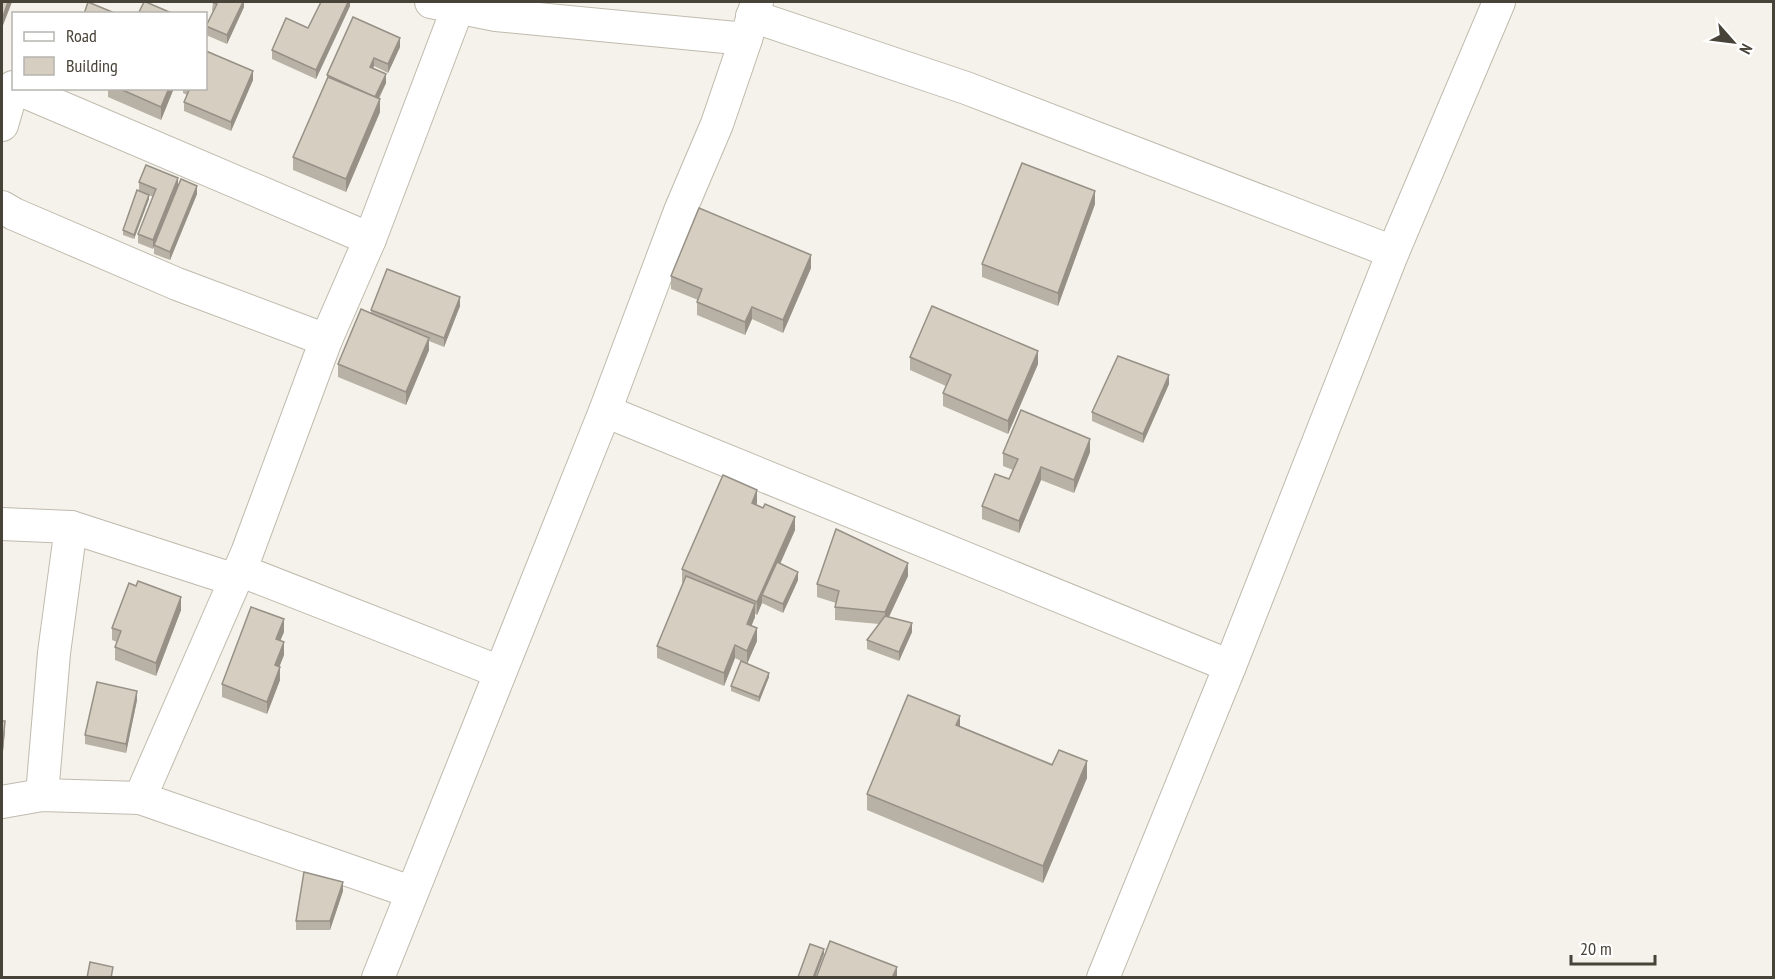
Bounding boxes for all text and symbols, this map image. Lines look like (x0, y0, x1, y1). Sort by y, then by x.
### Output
legend (12, 12, 207, 90)
north arrow (1703, 12, 1763, 72)
text: Road (66, 24, 97, 47)
text: N (1735, 41, 1757, 58)
text: Building (66, 54, 118, 77)
scale bar (1571, 928, 1655, 966)
text: 20 m (1580, 937, 1612, 960)

